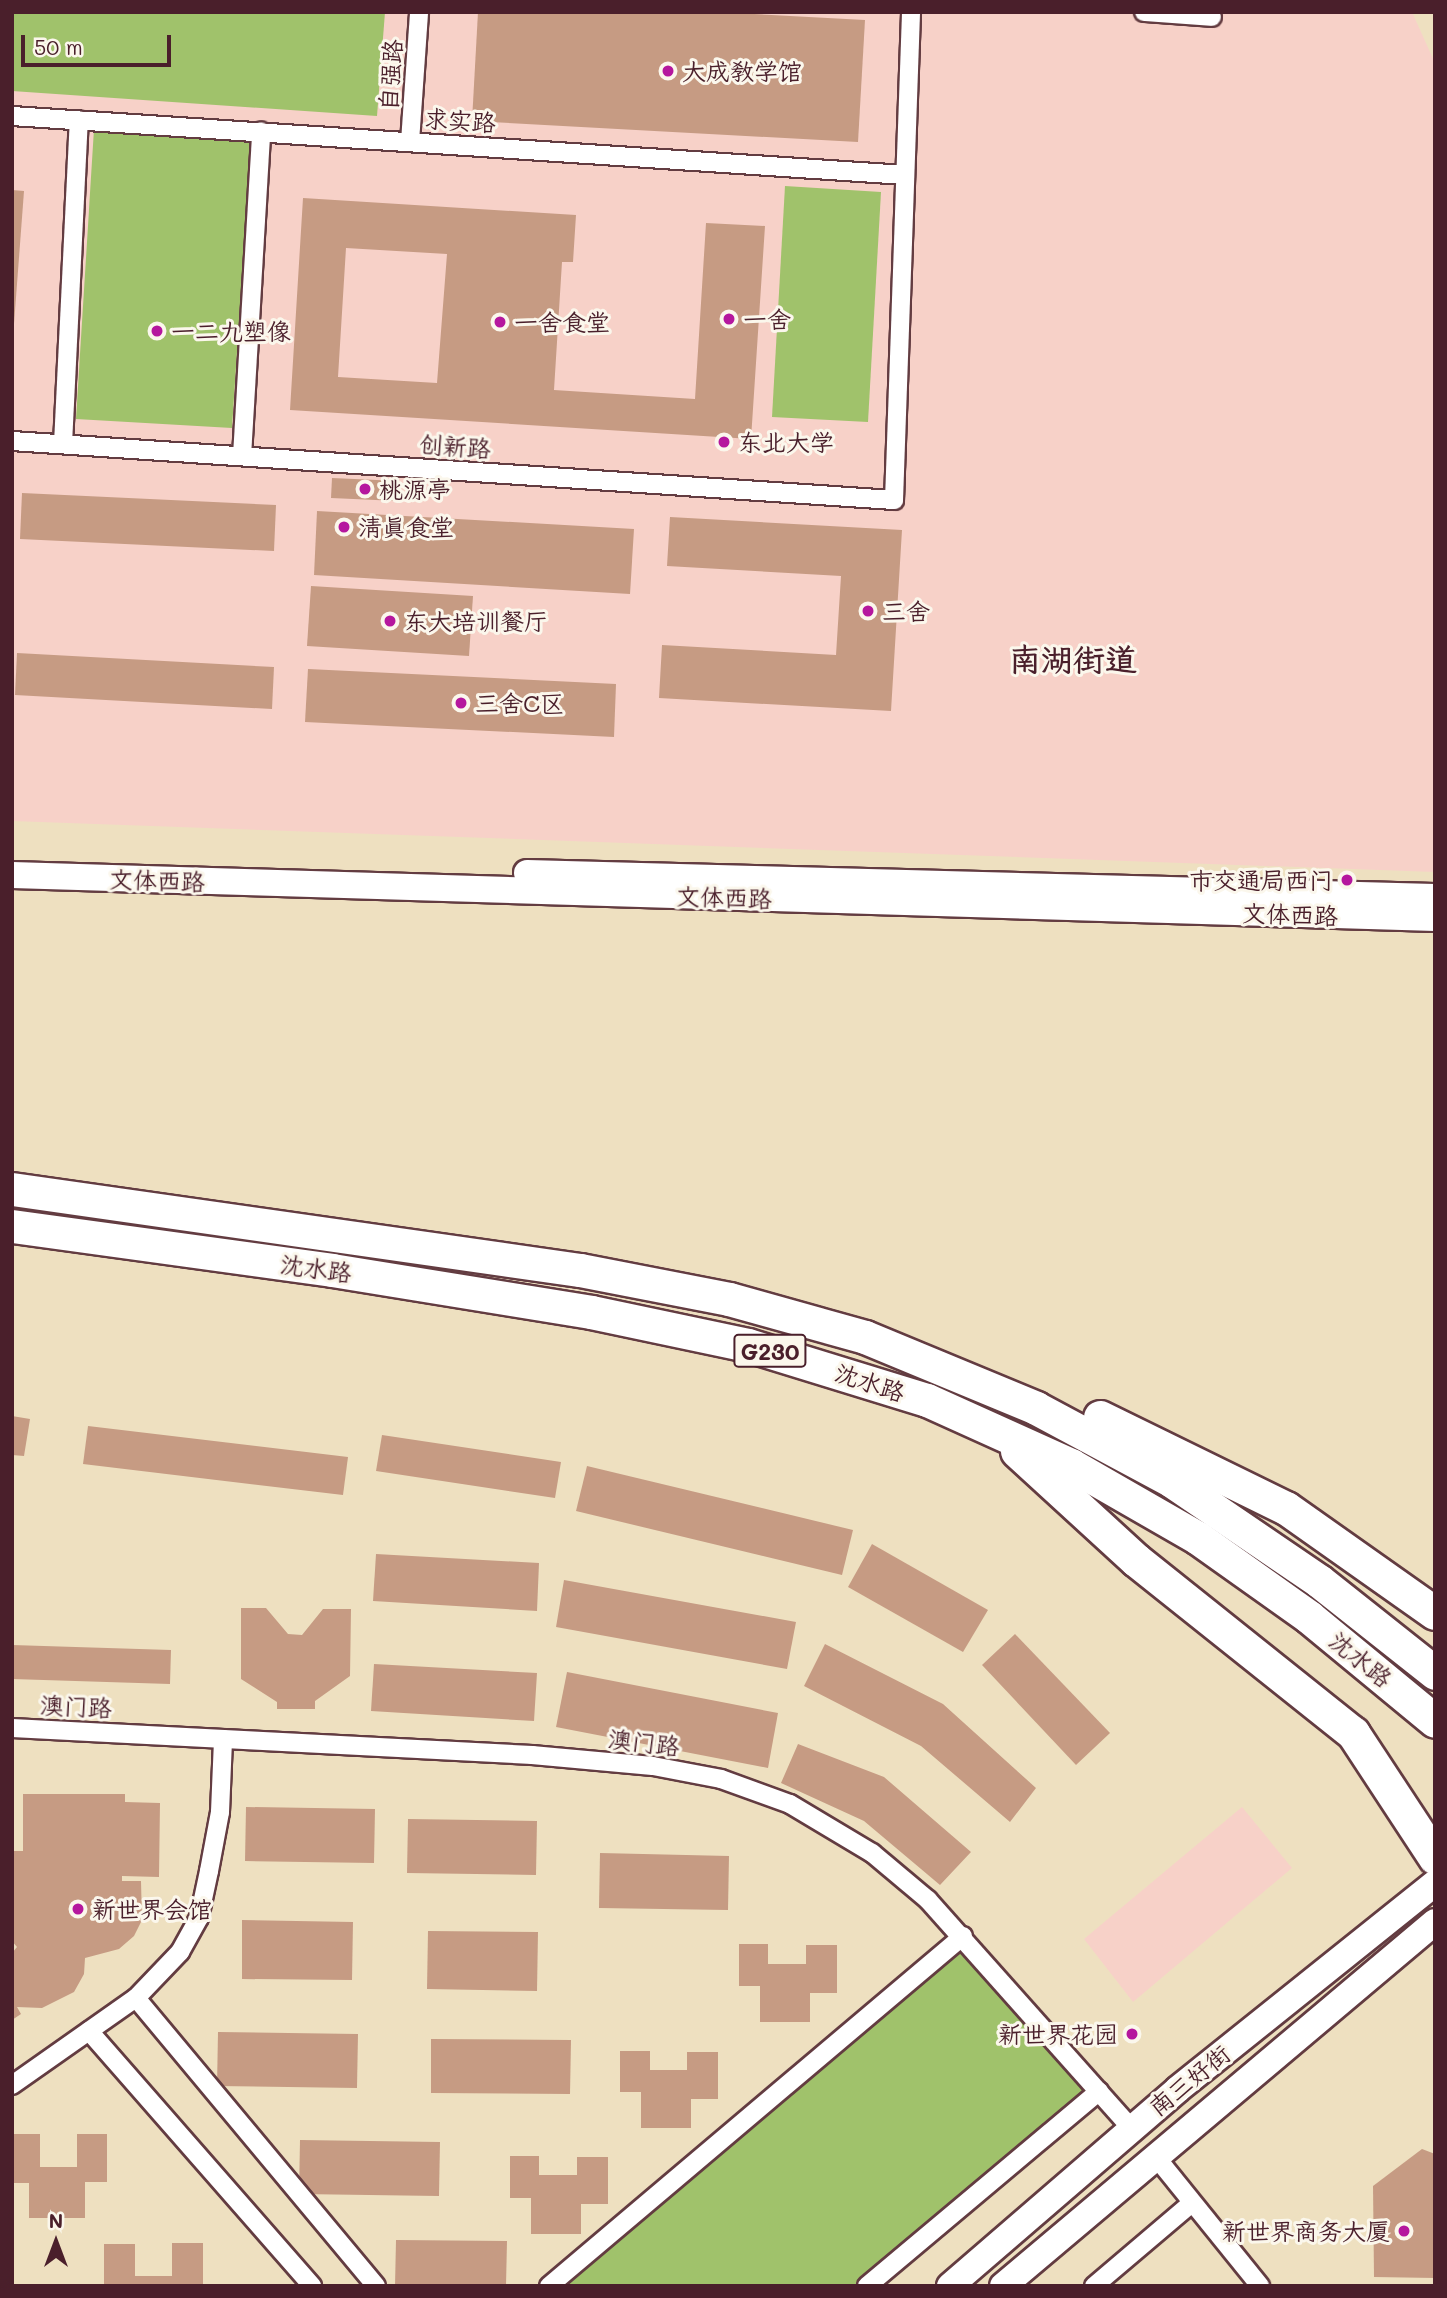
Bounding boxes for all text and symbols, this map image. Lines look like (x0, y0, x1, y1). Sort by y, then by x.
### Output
scale bar (24, 21, 175, 65)
text: 50 m (34, 33, 83, 60)
street label: 自强路 (373, 38, 407, 112)
place label: 大成教学馆 (682, 57, 802, 85)
marker: 大成教学馆 (660, 63, 676, 79)
street label: 求实路 (423, 103, 497, 137)
place label: 一舍 (743, 305, 791, 333)
place label: 一舍食堂 (514, 308, 610, 336)
marker: 一舍 (721, 311, 737, 327)
marker: 一舍食堂 (492, 314, 508, 330)
place label: 一二九塑像 (171, 317, 291, 345)
marker: 一二九塑像 (149, 323, 165, 339)
place label: 东北大学 (738, 428, 834, 456)
street label: 创新路 (418, 429, 492, 463)
marker: 东北大学 (716, 434, 732, 450)
place label: 桃源亭 (379, 475, 451, 503)
marker: 桃源亭 (357, 481, 373, 497)
place label: 清真食堂 (358, 513, 454, 541)
marker: 清真食堂 (336, 519, 352, 535)
place label: 三舍 (882, 597, 930, 625)
marker: 三舍 (860, 603, 876, 619)
place label: 东大培训餐厅 (404, 607, 548, 635)
marker: 东大培训餐厅 (382, 613, 398, 629)
district label: 南湖街道 (1009, 639, 1137, 677)
place label: 三舍C区 (475, 689, 564, 717)
marker: 三舍C区 (453, 695, 469, 711)
street label: 文体西路 (109, 864, 205, 896)
place label: 市交通局西门 (1189, 866, 1333, 894)
marker: 市交通局西门 (1339, 872, 1355, 888)
street label: 文体西路 (676, 881, 772, 913)
street label: 文体西路 (1242, 898, 1338, 930)
street label: 沈水路 (278, 1249, 354, 1287)
road number: G230 (733, 1332, 807, 1370)
street label: 沈水路 (831, 1357, 909, 1407)
street label: 沈水路 (1324, 1625, 1398, 1693)
street label: 澳门路 (39, 1690, 113, 1722)
street label: 澳门路 (607, 1723, 681, 1761)
place label: 新世界会馆 (92, 1895, 212, 1923)
marker: 新世界会馆 (70, 1901, 86, 1917)
place label: 新世界花园 (998, 2020, 1118, 2048)
marker: 新世界花园 (1124, 2026, 1140, 2042)
street label: 南三好街 (1143, 2039, 1235, 2121)
north arrow (21, 2207, 91, 2277)
text: N (49, 2208, 63, 2233)
place label: 新世界商务大厦 (1222, 2217, 1390, 2245)
marker: 新世界商务大厦 (1396, 2223, 1412, 2239)

